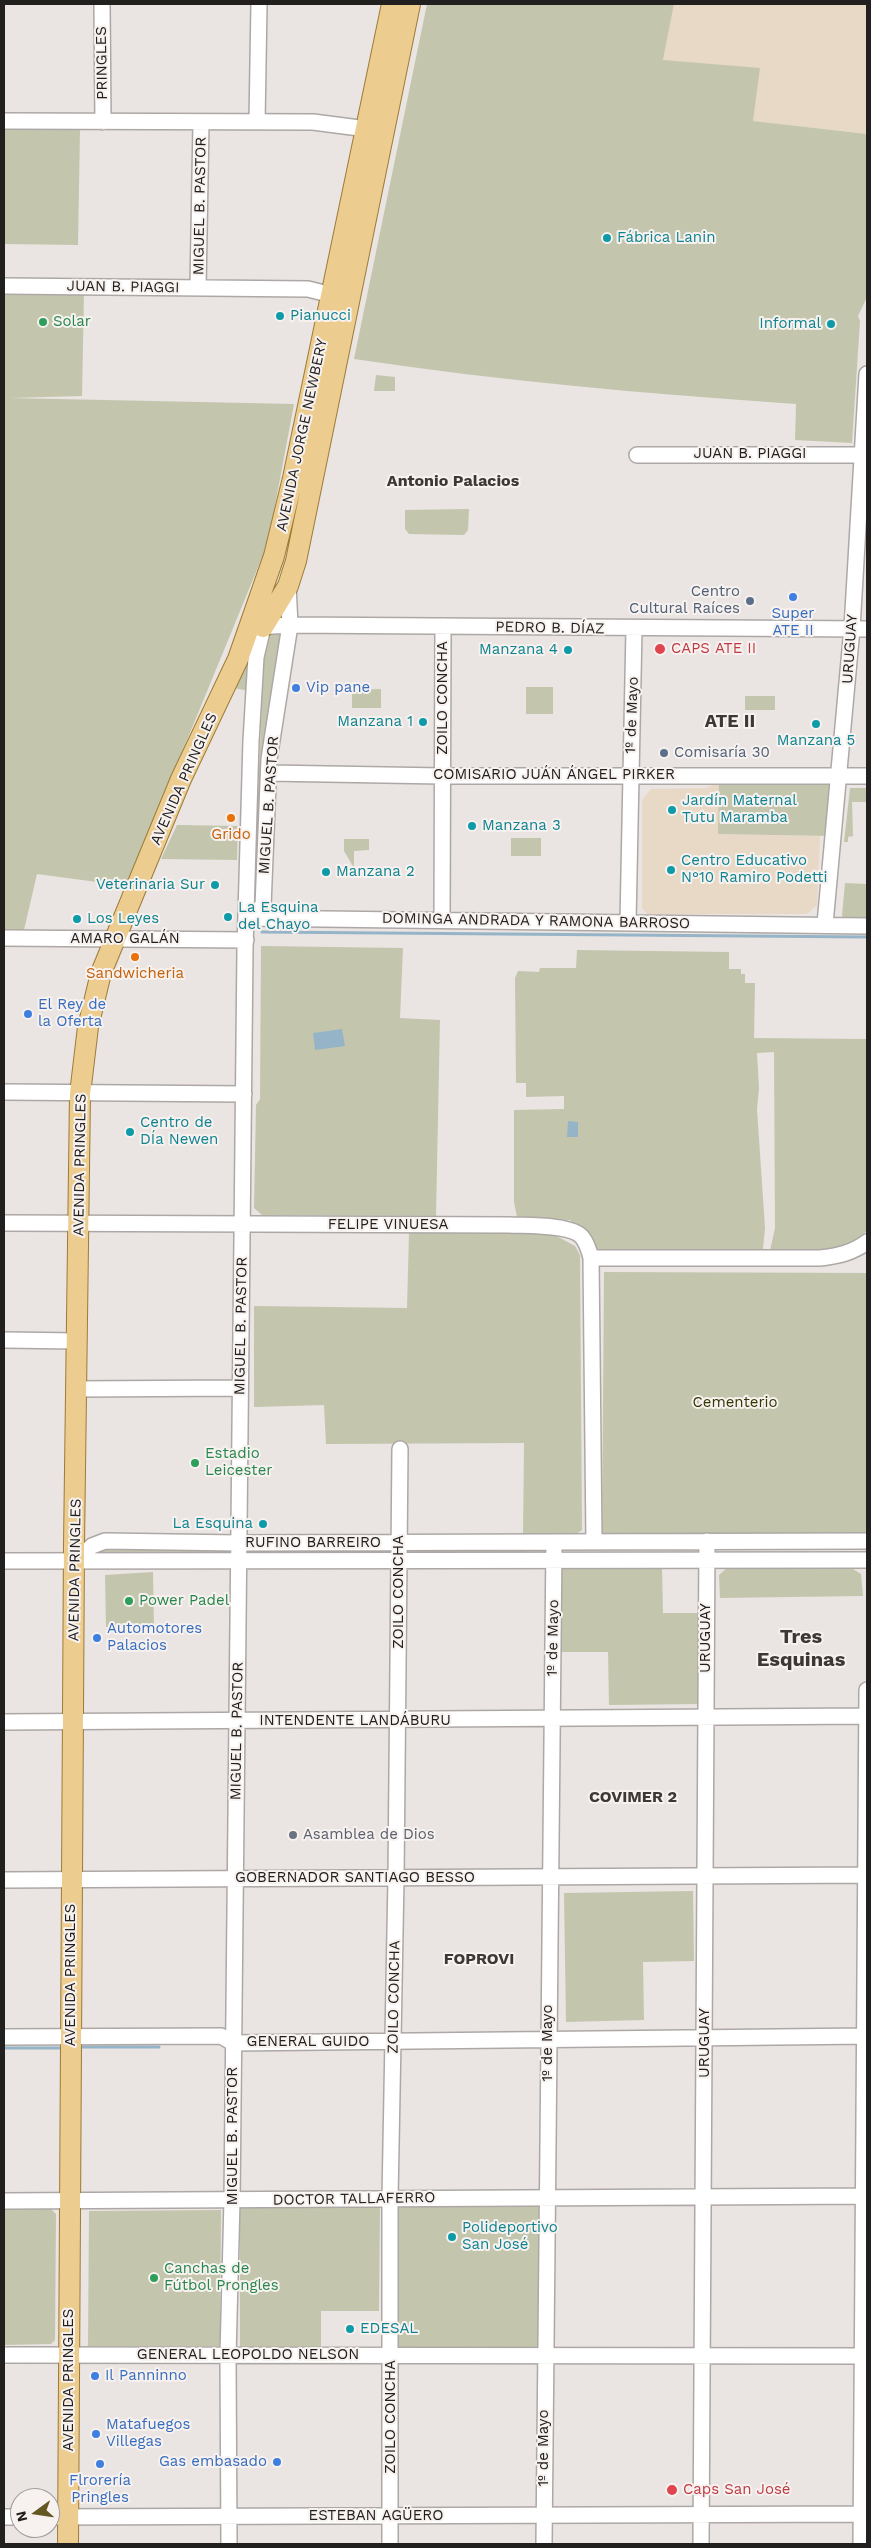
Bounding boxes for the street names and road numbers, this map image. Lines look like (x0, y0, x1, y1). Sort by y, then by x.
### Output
street label: PRINGLES (92, 26, 112, 100)
street label: MIGUEL B. PASTOR (190, 137, 210, 275)
street label: JUAN B. PIAGGI (66, 277, 180, 297)
street label: AVENIDA JORGE NEWBERY (273, 337, 331, 533)
street label: JUAN B. PIAGGI (693, 445, 807, 463)
street label: URUGUAY (839, 614, 861, 684)
street label: PEDRO B. DÍAZ (495, 618, 605, 638)
street label: ZOILO CONCHA (434, 641, 452, 755)
street label: 1º de Mayo (622, 676, 642, 754)
street label: AVENIDA PRINGLES (147, 710, 221, 848)
street label: MIGUEL B. PASTOR (255, 735, 283, 875)
street label: COMISARIO JUÁN ÁNGEL PIRKER (433, 766, 675, 784)
street label: DOMINGA ANDRADA Y RAMONA BARROSO (382, 909, 690, 933)
street label: AMARO GALÁN (70, 930, 180, 948)
street label: AVENIDA PRINGLES (70, 1093, 90, 1237)
street label: FELIPE VINUESA (328, 1216, 448, 1234)
street label: MIGUEL B. PASTOR (231, 1257, 251, 1395)
street label: AVENIDA PRINGLES (65, 1498, 85, 1642)
street label: RUFINO BARREIRO (245, 1534, 381, 1552)
street label: ZOILO CONCHA (390, 1535, 408, 1649)
street label: 1º de Mayo (543, 1599, 563, 1677)
street label: URUGUAY (697, 1603, 715, 1673)
street label: MIGUEL B. PASTOR (227, 1662, 247, 1800)
street label: INTENDENTE LANDÁBURU (259, 1712, 451, 1730)
street label: GOBERNADOR SANTIAGO BESSO (235, 1869, 475, 1887)
street label: AVENIDA PRINGLES (62, 1904, 80, 2046)
street label: ZOILO CONCHA (384, 1940, 404, 2054)
street label: 1º de Mayo (539, 2004, 557, 2082)
street label: URUGUAY (696, 2008, 714, 2078)
street label: GENERAL GUIDO (247, 2033, 369, 2051)
street label: MIGUEL B. PASTOR (224, 2067, 242, 2205)
street label: DOCTOR TALLAFERRO (273, 2189, 435, 2209)
street label: AVENIDA PRINGLES (60, 2309, 78, 2451)
street label: GENERAL LEOPOLDO NELSON (137, 2346, 359, 2364)
street label: ZOILO CONCHA (382, 2360, 400, 2474)
street label: 1º de Mayo (535, 2409, 553, 2487)
street label: ESTEBAN AGÜERO (309, 2507, 443, 2525)

